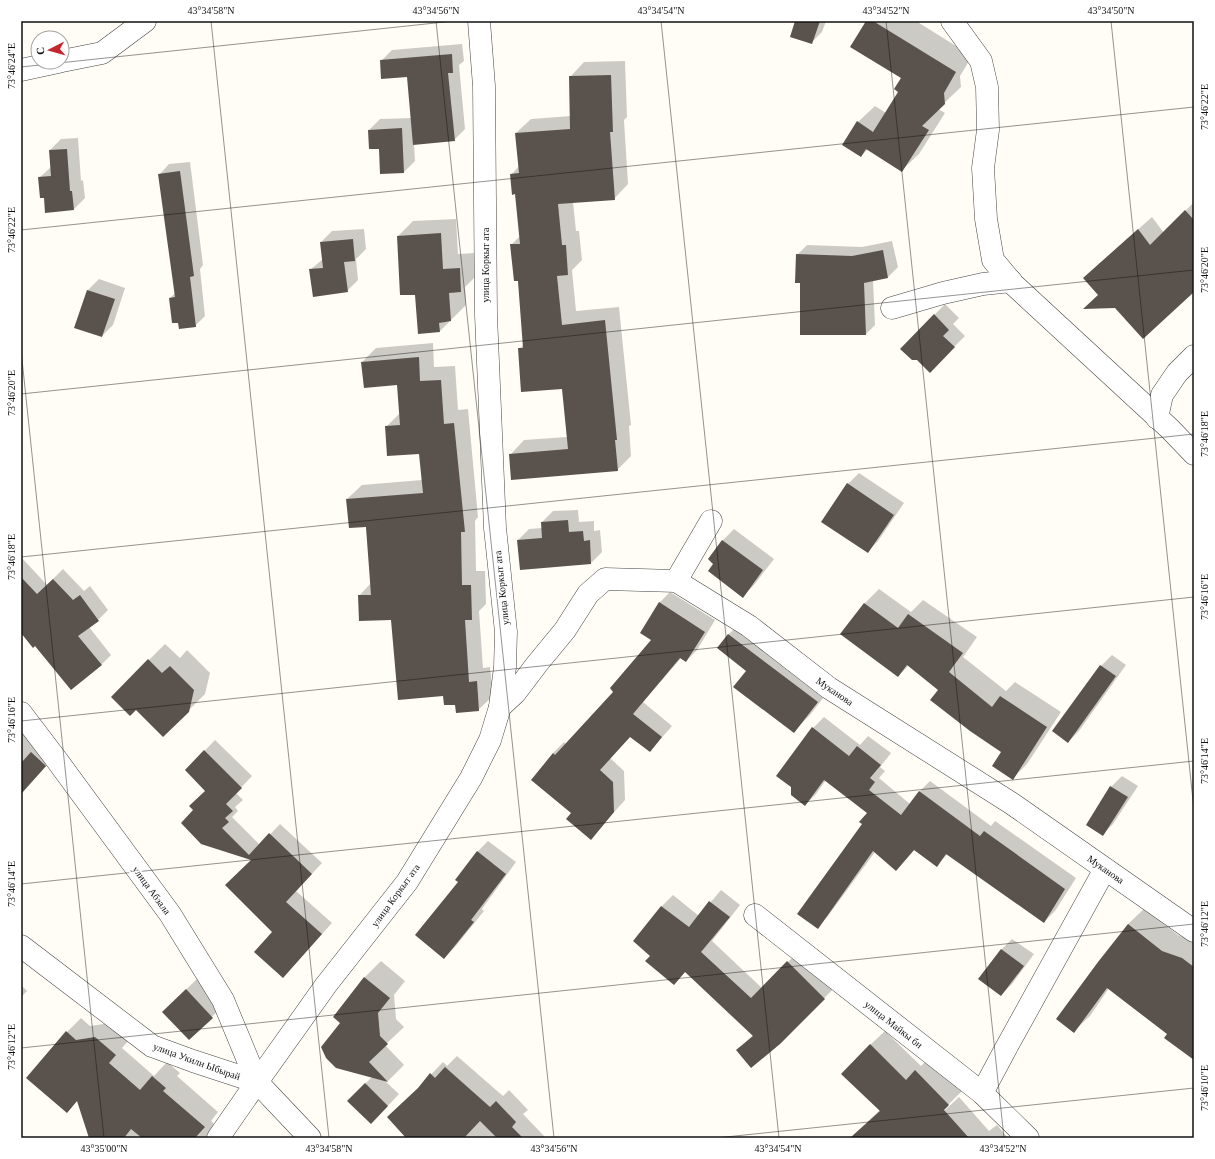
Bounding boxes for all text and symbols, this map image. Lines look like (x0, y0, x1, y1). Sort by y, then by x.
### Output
text: 43°34'58"N (187, 5, 235, 16)
text: 43°34'56"N (412, 5, 460, 16)
text: 43°34'54"N (637, 5, 685, 16)
text: 43°34'52"N (862, 5, 910, 16)
text: 43°34'50"N (1087, 5, 1135, 16)
north arrow (30, 30, 70, 70)
text: 73°46'24"E (6, 43, 17, 89)
text: С (34, 46, 46, 56)
text: 73°46'22"E (1199, 84, 1210, 130)
text: 73°46'22"E (6, 207, 17, 253)
street label: улица Коркыт ата (480, 227, 491, 302)
text: 73°46'20"E (1199, 247, 1210, 293)
text: 73°46'20"E (6, 370, 17, 416)
text: 73°46'18"E (1199, 411, 1210, 457)
text: 73°46'18"E (6, 534, 17, 580)
street label: улица Коркыт ата (492, 550, 511, 626)
text: 73°46'16"E (1199, 574, 1210, 620)
street label: Муканова (814, 675, 856, 708)
text: 73°46'16"E (6, 697, 17, 743)
text: 73°46'14"E (1199, 738, 1210, 784)
street label: Муканова (1085, 853, 1127, 886)
text: 73°46'14"E (6, 861, 17, 907)
street label: улица Коркыт ата (369, 861, 422, 929)
street label: улица Абзала (130, 864, 173, 917)
text: 73°46'12"E (1199, 901, 1210, 947)
street label: улица Майкы би (863, 998, 925, 1051)
text: 73°46'12"E (6, 1024, 17, 1070)
street label: улица Укили Ыбырай (152, 1041, 242, 1083)
text: 73°46'10"E (1199, 1065, 1210, 1111)
text: 43°35'00"N (80, 1143, 128, 1154)
text: 43°34'58"N (305, 1143, 353, 1154)
text: 43°34'56"N (530, 1143, 578, 1154)
text: 43°34'54"N (754, 1143, 802, 1154)
text: 43°34'52"N (979, 1143, 1027, 1154)

